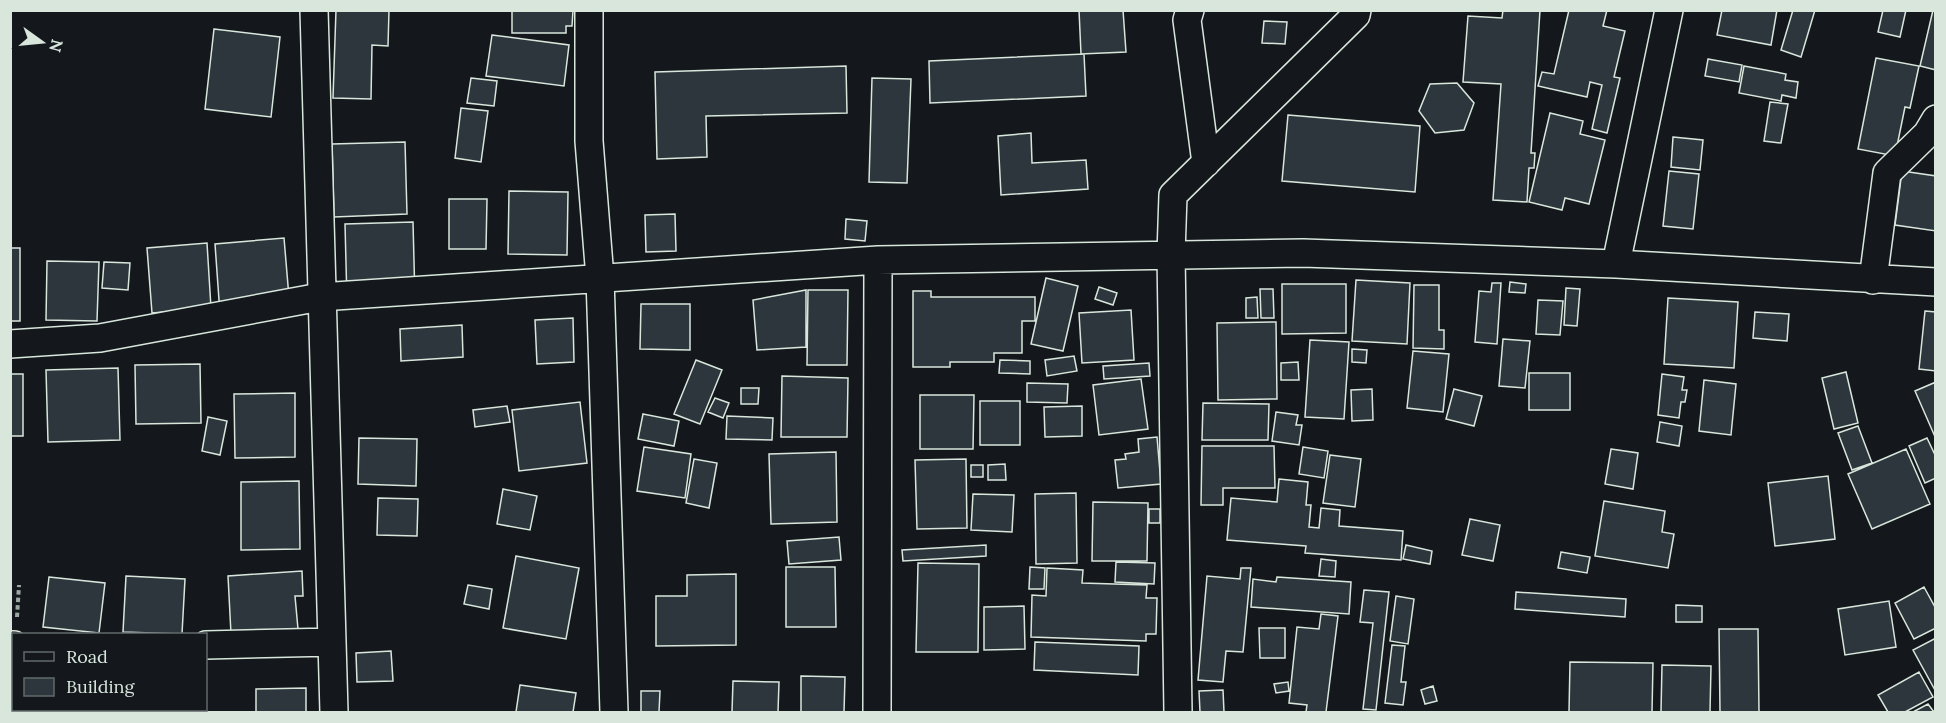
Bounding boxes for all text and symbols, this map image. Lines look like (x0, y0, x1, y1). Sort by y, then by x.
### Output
north arrow (12, 12, 72, 72)
text: N (45, 37, 68, 54)
legend (12, 633, 207, 711)
text: Road (66, 645, 108, 668)
text: Building (66, 675, 136, 698)

